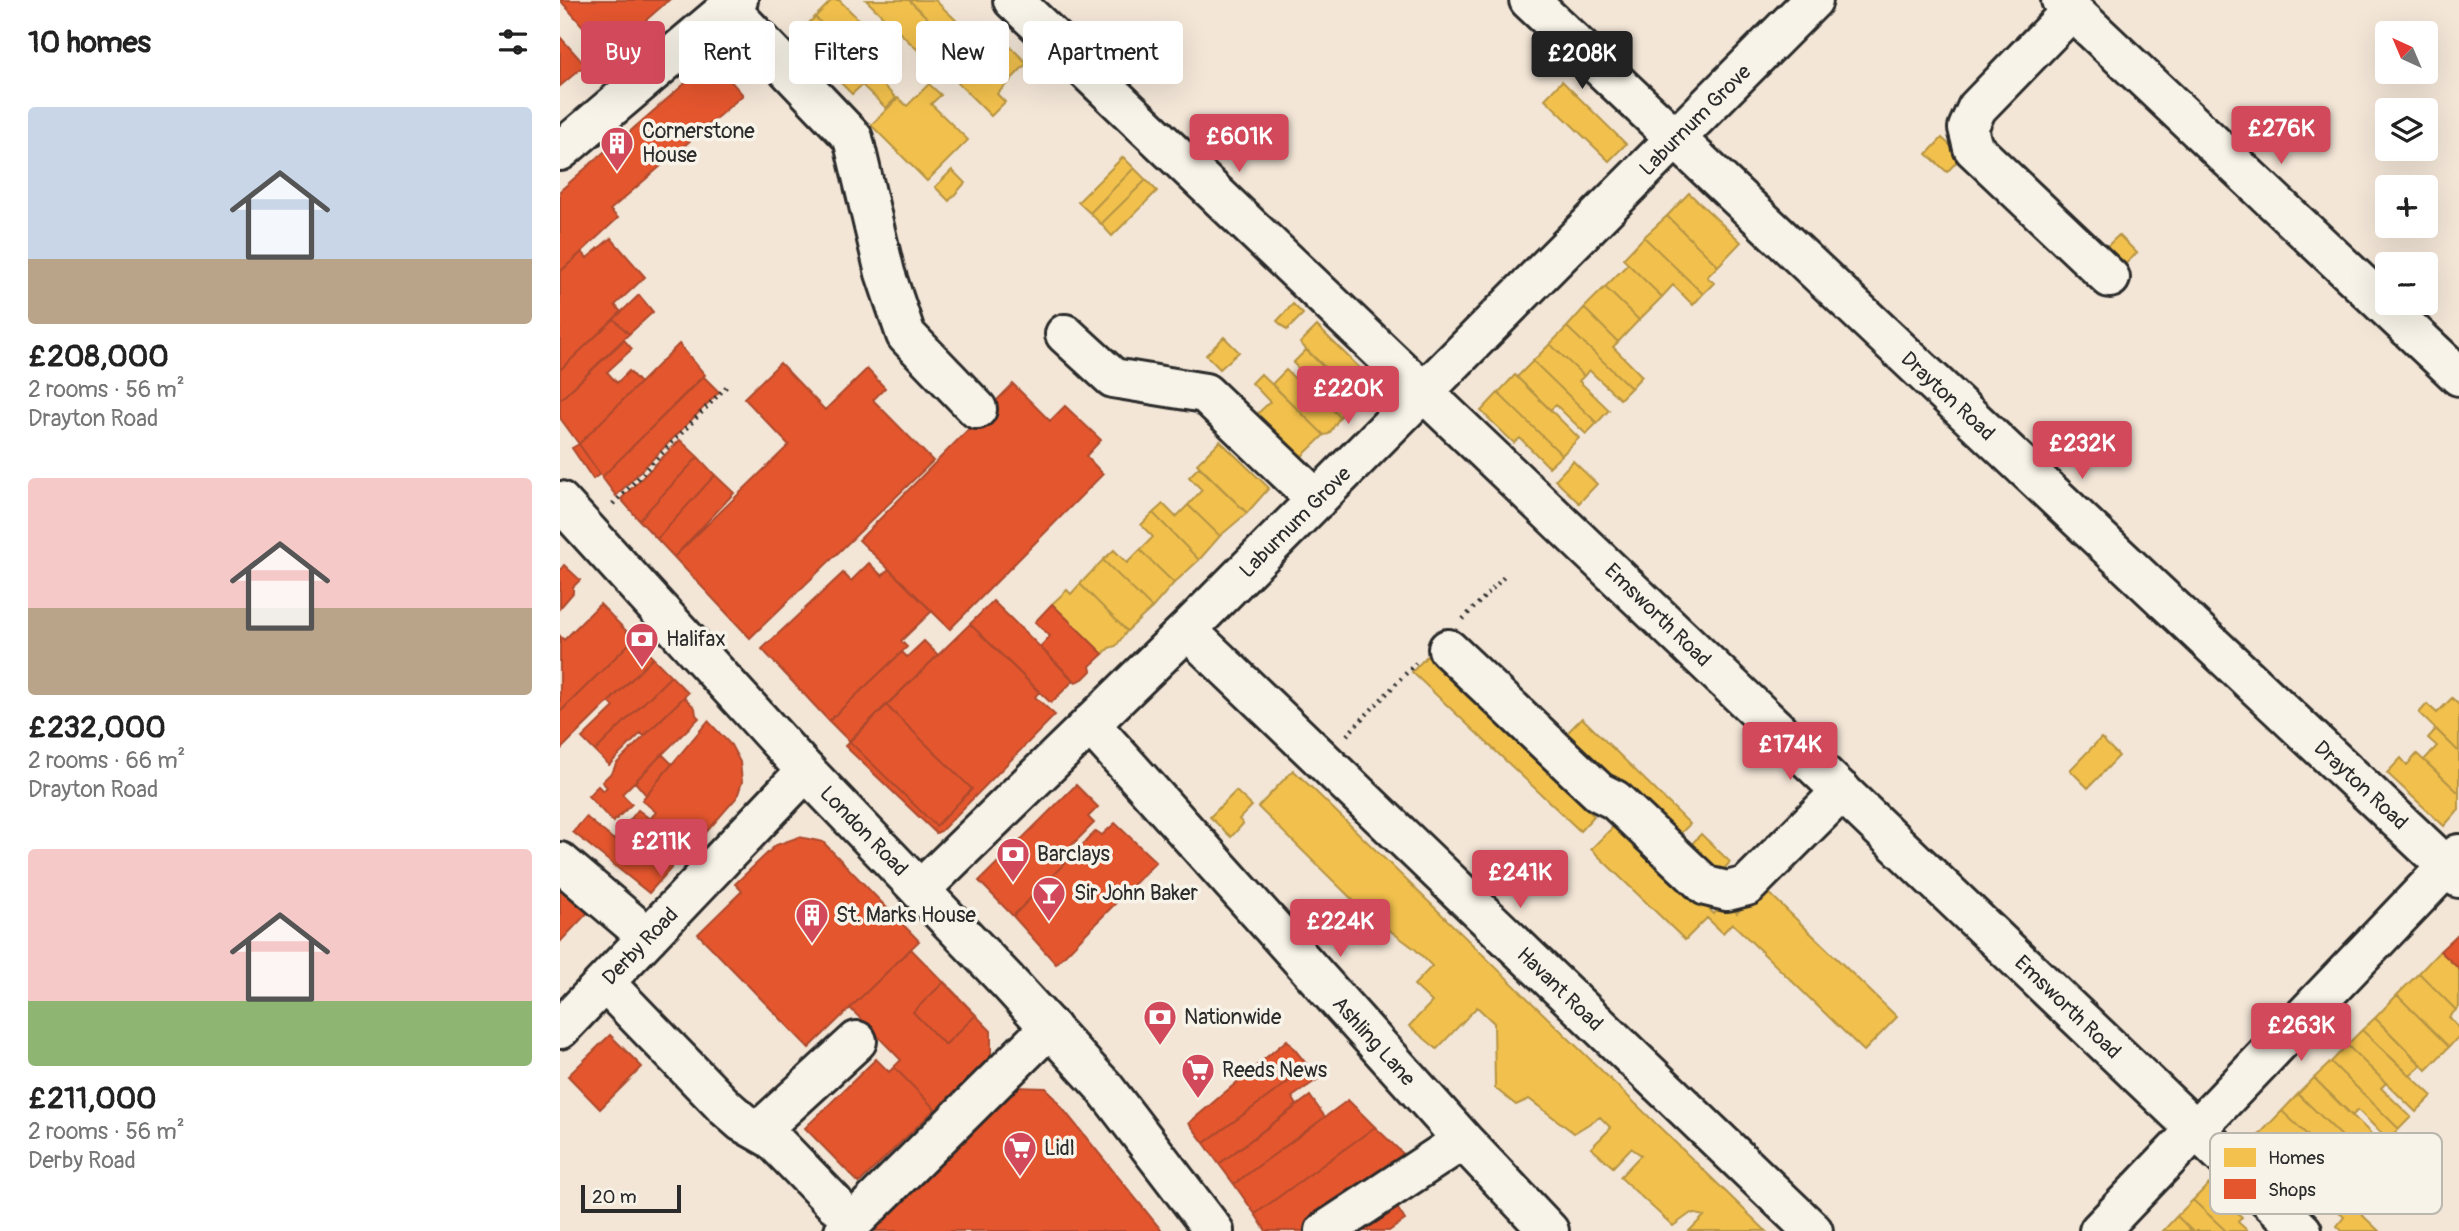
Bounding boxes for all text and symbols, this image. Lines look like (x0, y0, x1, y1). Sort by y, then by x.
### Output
chip: Buy (581, 21, 665, 84)
chip: Rent (679, 21, 775, 84)
chip: Filters (789, 21, 902, 84)
chip: New (916, 21, 1009, 84)
chip: Apartment (1023, 21, 1183, 84)
north arrow (2375, 21, 2438, 84)
map controls (2375, 21, 2438, 315)
icon: filters (494, 23, 532, 61)
text: 10 homes (28, 24, 151, 61)
pin: £208K (1533, 32, 1631, 91)
text: £208K (1548, 39, 1616, 68)
street label: Laburnum Grove (1634, 58, 1757, 182)
button: layers (2375, 98, 2438, 161)
pin: £276K (2232, 106, 2330, 166)
pin: £601K (1190, 114, 1288, 174)
text: £276K (2247, 114, 2315, 143)
place label: Cornerstone House (642, 118, 755, 169)
text: £601K (1206, 122, 1272, 151)
building icon: Cornerstone House (598, 124, 636, 173)
icon: home (217, 152, 343, 278)
button: + (2375, 175, 2438, 238)
button: − (2375, 252, 2438, 315)
text: £208,000 (28, 338, 169, 375)
street label: Drayton Road (1895, 346, 2000, 447)
pin: £220K (1299, 366, 1397, 426)
text: £220K (1313, 374, 1383, 403)
text: 2 rooms · 56 m² (28, 375, 185, 404)
text: Drayton Road (28, 404, 158, 433)
pin: £232K (2033, 421, 2131, 481)
text: £232K (2049, 429, 2115, 458)
street label: Laburnum Grove (1234, 460, 1357, 584)
icon: home (217, 523, 343, 649)
street label: Emsworth Road (1599, 558, 1717, 673)
bank icon: Halifax (623, 620, 661, 669)
place label: Halifax (666, 626, 726, 653)
text: £232,000 (28, 709, 166, 746)
pin: £174K (1741, 722, 1839, 782)
text: £174K (1758, 730, 1822, 759)
street label: Drayton Road (2308, 735, 2413, 836)
text: 2 rooms · 66 m² (28, 746, 185, 775)
text: Drayton Road (28, 775, 158, 804)
street label: London Road (814, 780, 914, 882)
pin: £211K (612, 820, 710, 879)
text: £211K (631, 827, 691, 856)
bank icon: Barclays (994, 835, 1032, 884)
place label: Barclays (1037, 841, 1111, 868)
pin: £241K (1471, 850, 1569, 910)
text: £241K (1488, 858, 1552, 887)
bar icon: Sir John Baker (1030, 874, 1068, 923)
place label: Sir John Baker (1074, 880, 1198, 907)
icon: home (217, 894, 343, 1020)
building icon: St. Marks House (793, 896, 831, 945)
pin: £224K (1291, 900, 1389, 959)
street label: Derby Road (596, 902, 684, 991)
place label: St. Marks House (836, 902, 976, 929)
text: £224K (1306, 907, 1374, 936)
street label: Havant Road (1511, 941, 1609, 1037)
street label: Emsworth Road (2009, 950, 2127, 1065)
street label: Ashling Lane (1326, 991, 1421, 1092)
bank icon: Nationwide (1141, 998, 1179, 1047)
place label: Nationwide (1184, 1004, 1282, 1031)
pin: £263K (2252, 1004, 2350, 1063)
text: £263K (2267, 1011, 2335, 1040)
supermarket icon: Reeds News (1179, 1051, 1217, 1100)
place label: Reeds News (1222, 1057, 1328, 1084)
text: £211,000 (28, 1080, 157, 1117)
text: 2 rooms · 56 m² (28, 1117, 185, 1146)
supermarket icon: Lidl (1001, 1129, 1039, 1178)
legend (2210, 1133, 2442, 1214)
place label: Lidl (1044, 1135, 1075, 1162)
text: Derby Road (28, 1146, 136, 1175)
text: Homes (2268, 1146, 2325, 1170)
text: Shops (2268, 1178, 2316, 1202)
scale bar (581, 1182, 681, 1214)
text: 20 m (592, 1185, 637, 1209)

